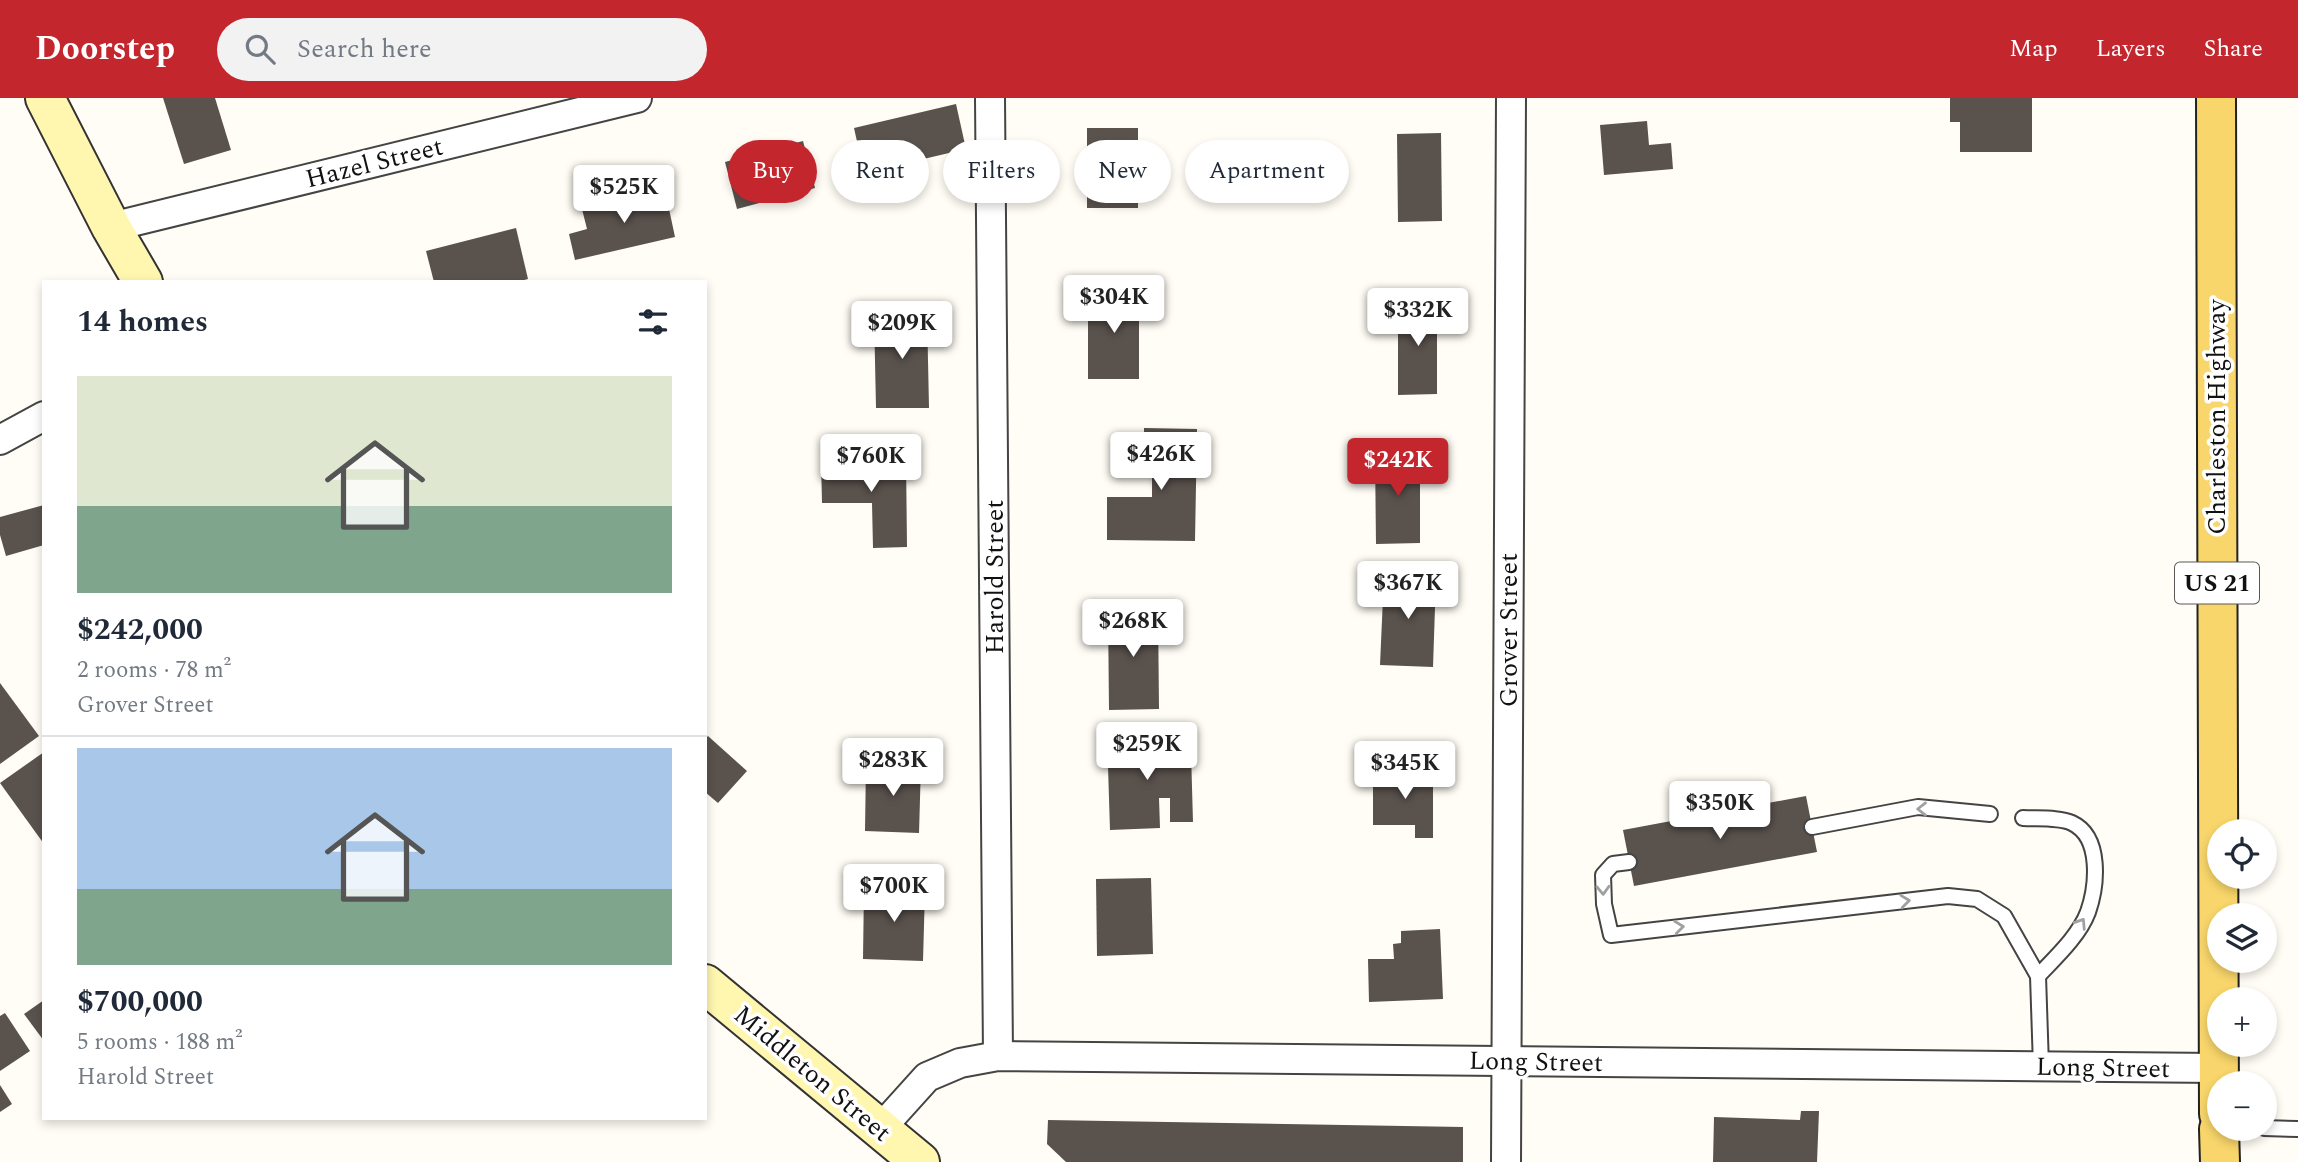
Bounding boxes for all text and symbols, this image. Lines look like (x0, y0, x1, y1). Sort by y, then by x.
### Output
search box (217, 18, 707, 81)
text: Doorstep (35, 24, 175, 74)
text: Search here (297, 29, 432, 69)
icon: search (241, 30, 279, 68)
text: Map (2009, 31, 2058, 67)
text: Layers (2096, 31, 2166, 67)
text: Share (2204, 31, 2263, 67)
street label: Hazel Street (301, 127, 447, 199)
chip: Buy (728, 140, 817, 203)
chip: Rent (831, 140, 929, 203)
chip: Filters (943, 140, 1060, 203)
chip: New (1074, 140, 1171, 203)
chip: Apartment (1185, 140, 1349, 203)
pin: $525K (575, 166, 673, 225)
text: $525K (589, 170, 659, 205)
pin: $304K (1065, 275, 1163, 335)
text: $304K (1079, 280, 1149, 315)
pin: $332K (1369, 288, 1467, 348)
text: $332K (1383, 293, 1453, 328)
street label: Charleston Highway (2197, 298, 2237, 535)
text: 14 homes (77, 299, 208, 345)
pin: $209K (853, 302, 951, 361)
icon: filters (634, 303, 672, 341)
text: $209K (867, 306, 937, 341)
icon: home (312, 422, 438, 548)
pin: $426K (1112, 432, 1210, 492)
pin: $760K (822, 434, 920, 494)
text: $426K (1126, 437, 1196, 472)
pin: $242K (1349, 438, 1447, 498)
text: $760K (836, 439, 906, 474)
text: $242K (1363, 443, 1433, 478)
street label: Harold Street (975, 499, 1015, 655)
street label: Grover Street (1489, 553, 1529, 707)
pin: $367K (1359, 561, 1457, 621)
road number: US 21 (2175, 562, 2259, 604)
text: $367K (1373, 566, 1443, 601)
pin: $268K (1084, 600, 1182, 659)
text: $268K (1098, 604, 1168, 639)
text: $242,000 (77, 607, 203, 653)
text: 2 rooms · 78 m² (77, 653, 231, 688)
text: Grover Street (77, 688, 214, 723)
pin: $259K (1098, 722, 1196, 782)
text: $259K (1112, 727, 1182, 762)
pin: $283K (844, 738, 942, 798)
pin: $345K (1356, 742, 1454, 801)
text: $283K (858, 743, 928, 778)
text: $345K (1370, 746, 1440, 781)
pin: $350K (1671, 782, 1769, 841)
text: $350K (1685, 786, 1755, 821)
icon: home (312, 794, 438, 920)
one-way arrow (1916, 801, 1927, 817)
map controls (2207, 819, 2277, 1141)
button: locate (2207, 819, 2277, 889)
pin: $700K (845, 864, 943, 924)
text: $700K (859, 869, 929, 904)
one-way arrow (1596, 885, 1611, 896)
one-way arrow (1900, 894, 1911, 909)
button: layers (2207, 903, 2277, 973)
one-way arrow (2073, 918, 2086, 931)
one-way arrow (1673, 919, 1685, 934)
text: $700,000 (77, 979, 203, 1025)
button: + (2207, 987, 2277, 1057)
street label: Middleton Street (725, 996, 900, 1152)
text: 5 rooms · 188 m² (77, 1025, 243, 1060)
street label: Long Street (1468, 1041, 1604, 1083)
street label: Long Street (2035, 1047, 2171, 1089)
text: Harold Street (77, 1060, 214, 1095)
button: − (2207, 1071, 2277, 1141)

